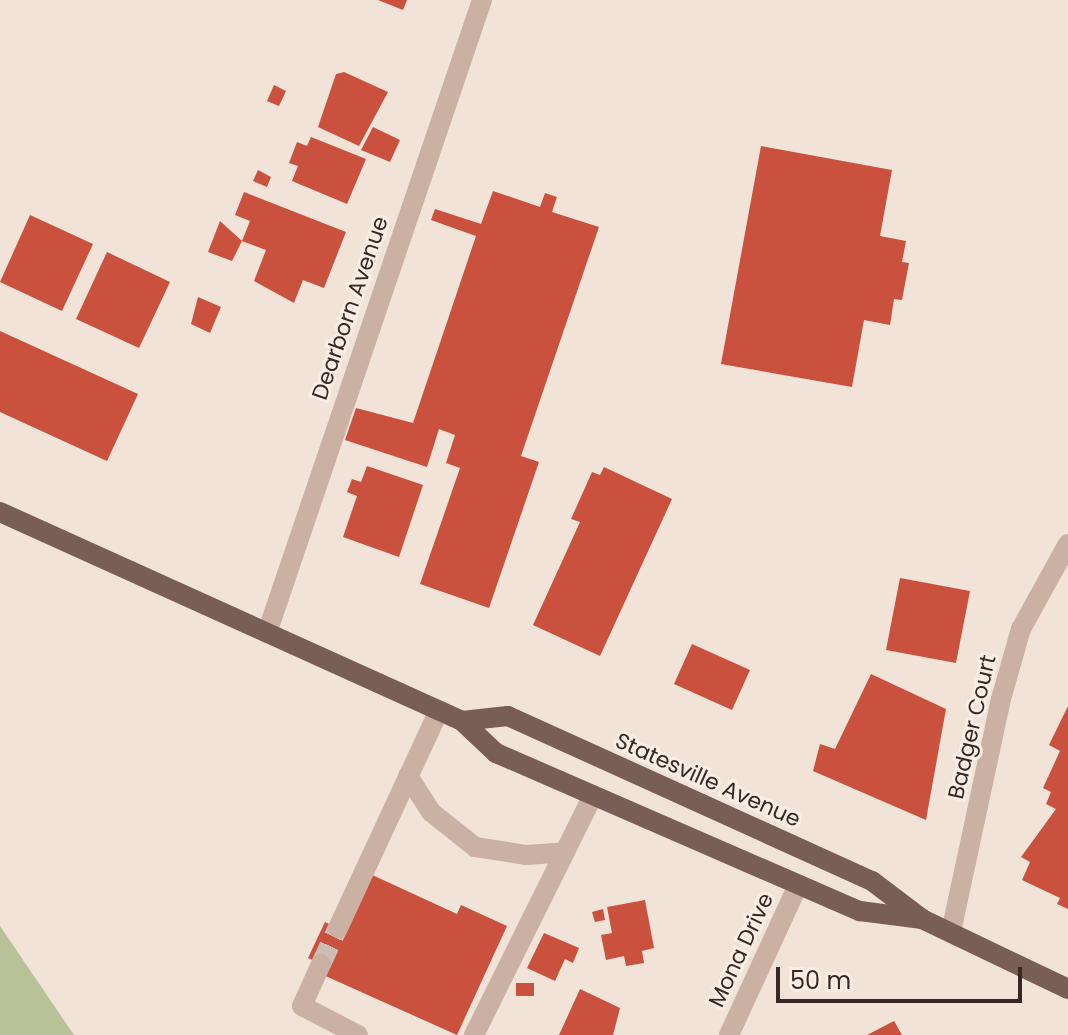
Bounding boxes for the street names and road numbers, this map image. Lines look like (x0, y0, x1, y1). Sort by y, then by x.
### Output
street label: Dearborn Avenue (306, 213, 394, 403)
street label: Badger Court (943, 652, 1001, 802)
street label: Statesville Avenue (611, 727, 805, 833)
street label: Mona Drive (703, 889, 779, 1011)

